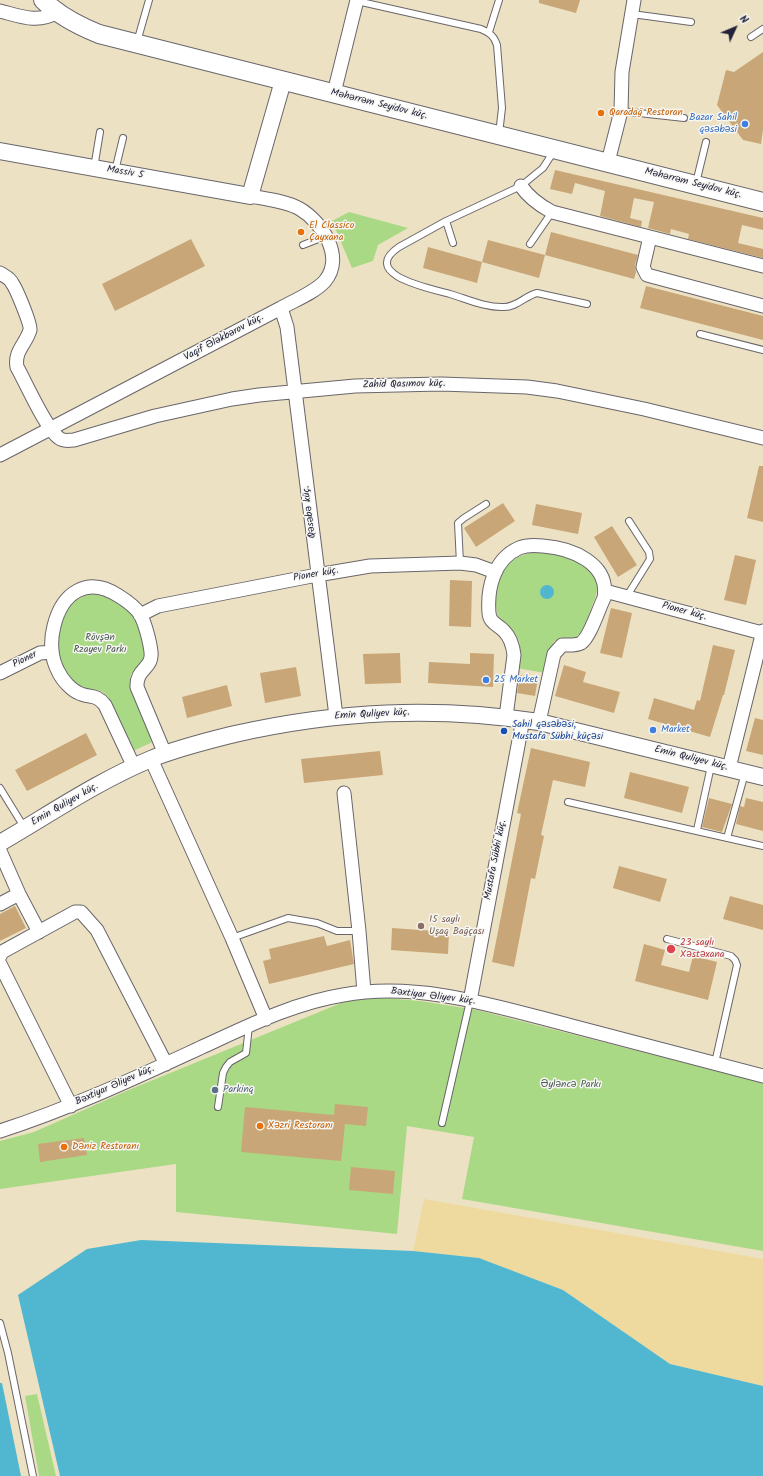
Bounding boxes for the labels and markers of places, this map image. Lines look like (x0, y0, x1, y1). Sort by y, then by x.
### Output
place label: Qaradağ Restoran (609, 107, 683, 119)
marker: Qaradağ Restoran (596, 108, 606, 118)
place label: Bazar Sahil qəsəbəsi (689, 112, 737, 136)
marker: Bazar Sahil qəsəbəsi (740, 119, 750, 129)
place label: El Classico Çayxana (309, 220, 354, 244)
marker: El Classico Çayxana (296, 227, 306, 237)
place label: 25 Market (494, 674, 538, 686)
marker: 25 Market (481, 675, 491, 685)
place label: Sahil qəsəbəsi, Mustafa Sübhi küçəsi (512, 719, 603, 742)
place label: Market (661, 724, 690, 736)
marker: Market (648, 725, 658, 735)
marker: Sahil qəsəbəsi, Mustafa Sübhi küçəsi (499, 726, 509, 736)
place label: 15 saylı Uşaq Bağçası (429, 914, 484, 938)
marker: 15 saylı Uşaq Bağçası (416, 921, 426, 931)
place label: 23 saylı Xəstəxana (680, 937, 724, 960)
marker: 23 saylı Xəstəxana (665, 943, 677, 955)
place label: Parkinq (223, 1084, 254, 1096)
marker: Parkinq (210, 1085, 220, 1095)
place label: Xəzri Restoranı (268, 1120, 333, 1132)
marker: Xəzri Restoranı (255, 1121, 265, 1131)
place label: Dəniz Restoranı (72, 1141, 139, 1153)
marker: Dəniz Restoranı (59, 1142, 69, 1152)

